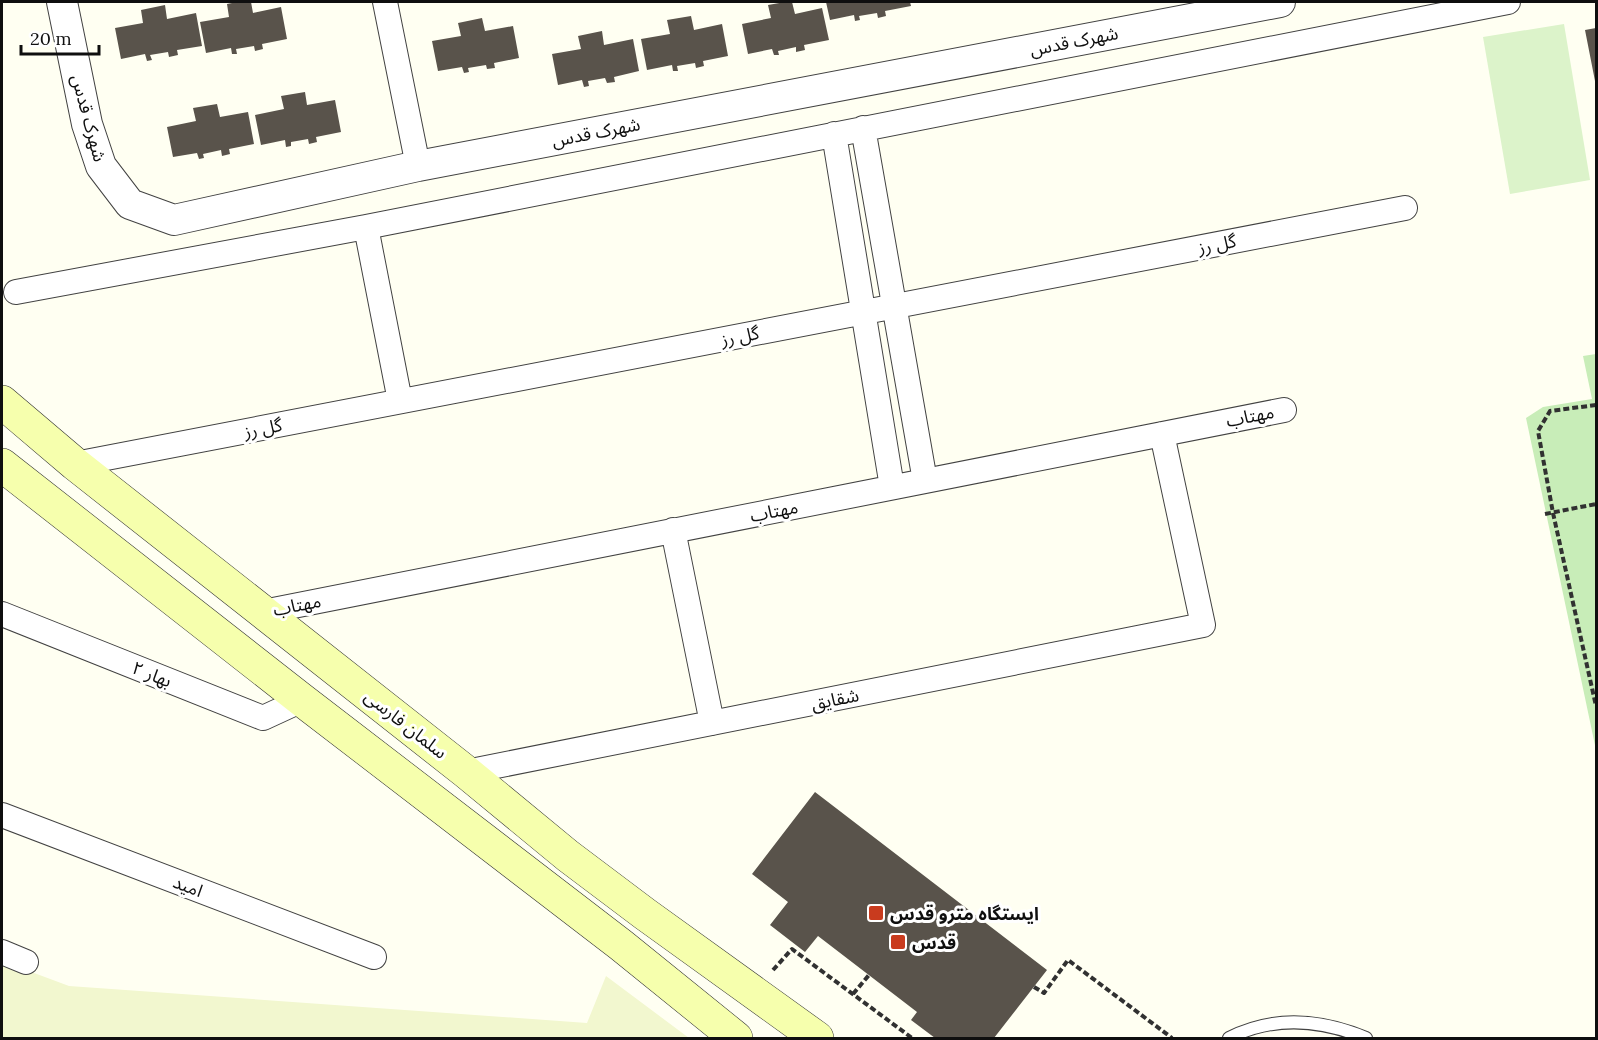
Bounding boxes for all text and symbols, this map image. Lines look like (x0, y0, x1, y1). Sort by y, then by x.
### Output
scale bar (21, 18, 99, 56)
street label: شهرک قدس (1028, 21, 1120, 61)
text: 20 m (30, 27, 72, 50)
street label: شهرک قدس (66, 72, 112, 164)
street label: شهرک قدس (550, 112, 642, 152)
street label: گل رز (1195, 229, 1239, 259)
street label: گل رز (718, 321, 762, 351)
street label: مهتاب (1224, 400, 1276, 432)
street label: گل رز (241, 413, 285, 443)
street label: مهتاب (748, 495, 800, 527)
street label: مهتاب (271, 589, 323, 621)
street label: بهار ۲ (129, 656, 175, 692)
street label: شقايق (809, 683, 861, 715)
street label: سلمان فارسی (360, 684, 452, 764)
street label: امید (170, 870, 206, 902)
place label: ایستگاه مترو قدس (890, 902, 1039, 925)
marker: ایستگاه مترو قدس (867, 904, 885, 922)
place label: قدس (912, 931, 956, 954)
marker: قدس (889, 933, 907, 951)

